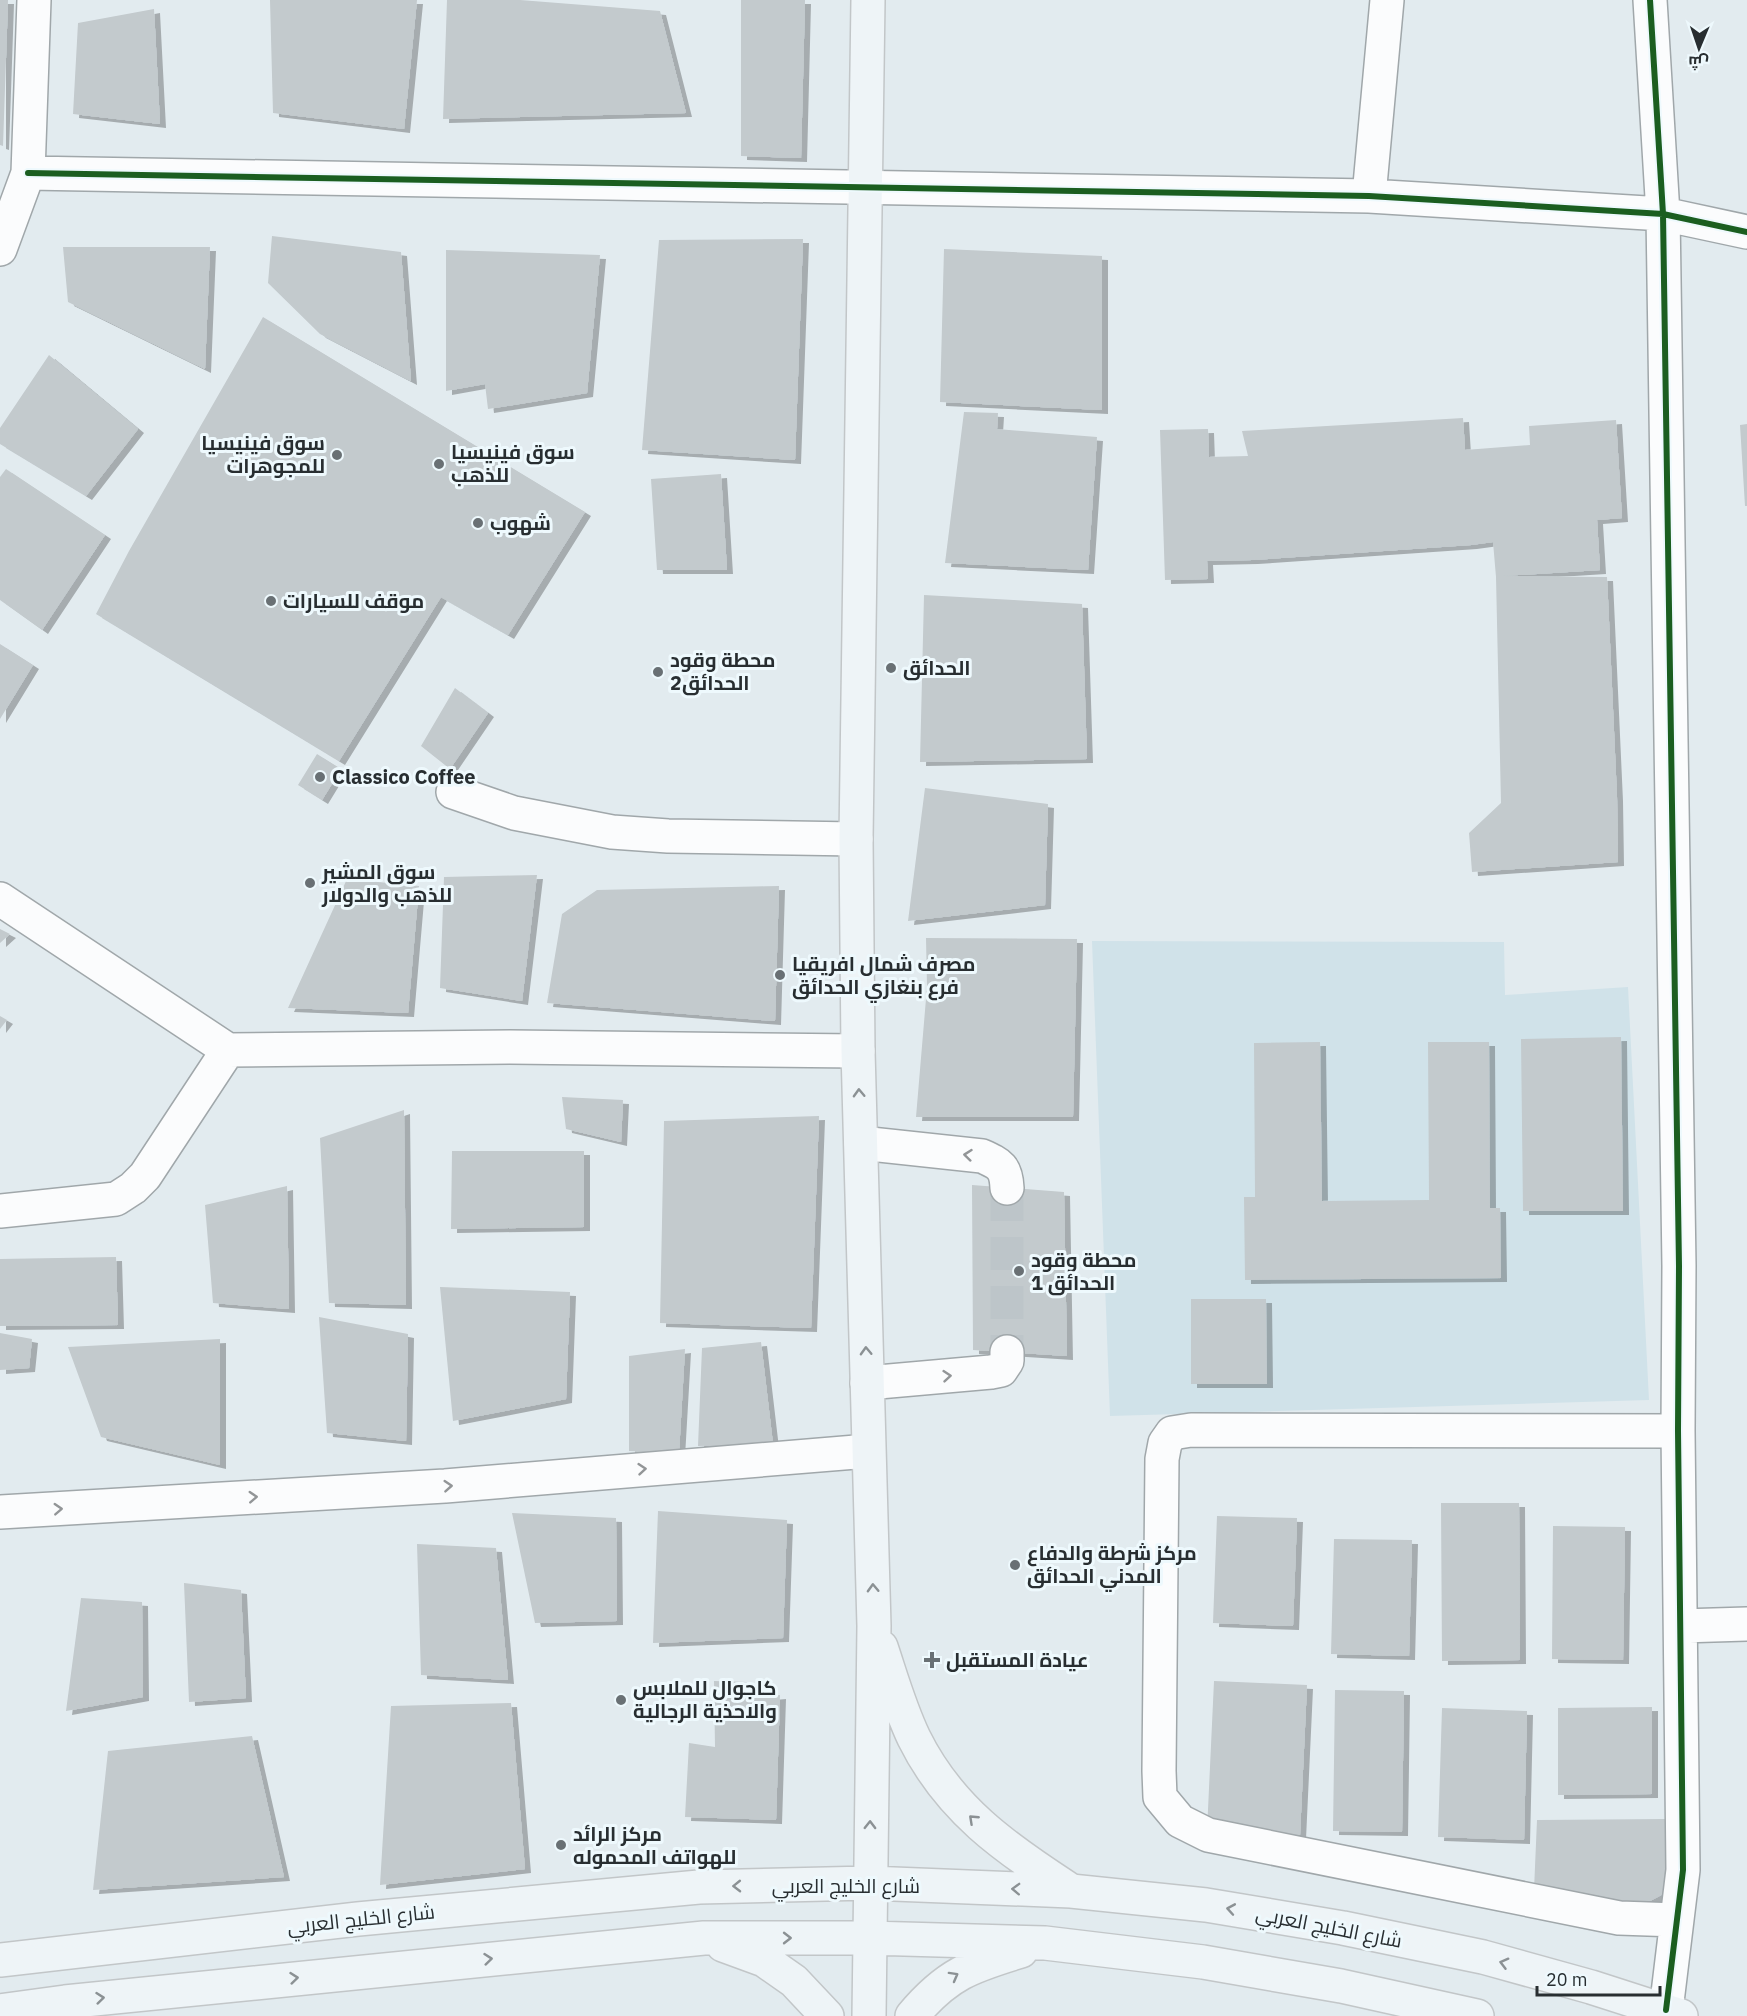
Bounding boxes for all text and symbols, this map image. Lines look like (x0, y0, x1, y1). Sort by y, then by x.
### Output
north arrow (1669, 18, 1729, 78)
text: ش (1688, 53, 1709, 73)
place label: سوق فينيسيا للمجوهرات (201, 429, 325, 479)
place label: سوق فينيسيا للذهب (451, 438, 575, 488)
marker: سوق فينيسيا للمجوهرات (330, 448, 344, 462)
marker: سوق فينيسيا للذهب (432, 457, 446, 471)
place label: شهوب (490, 509, 551, 536)
marker: شهوب (471, 516, 485, 530)
place label: موقف للسيارات (283, 587, 424, 614)
marker: موقف للسيارات (264, 594, 278, 608)
place label: محطة وقود الحدائق2 (670, 646, 775, 696)
place label: الحدائق (903, 654, 971, 681)
marker: الحدائق (884, 661, 898, 675)
marker: محطة وقود الحدائق2 (651, 665, 665, 679)
place label: Classico Coffee (332, 763, 476, 790)
marker: Classico Coffee (313, 770, 327, 784)
place label: سوق المشير للذهب والدولار (321, 858, 452, 908)
marker: سوق المشير للذهب والدولار (303, 876, 317, 890)
place label: مصرف شمال افريقيا فرع بنغازي الحدائق (792, 950, 975, 1003)
marker: مصرف شمال افريقيا فرع بنغازي الحدائق (773, 968, 787, 982)
one-way arrow (853, 1088, 865, 1097)
one-way arrow (964, 1149, 973, 1162)
place label: محطة وقود الحدائق 1 (1031, 1246, 1136, 1296)
marker: محطة وقود الحدائق 1 (1012, 1264, 1026, 1278)
one-way arrow (860, 1346, 873, 1355)
one-way arrow (942, 1370, 951, 1383)
one-way arrow (638, 1463, 647, 1476)
one-way arrow (443, 1479, 452, 1492)
one-way arrow (249, 1491, 258, 1504)
one-way arrow (54, 1503, 63, 1516)
place label: مركز شرطة والدفاع المدني الحدائق (1027, 1539, 1197, 1592)
marker: مركز شرطة والدفاع المدني الحدائق (1008, 1558, 1022, 1572)
one-way arrow (866, 1583, 879, 1592)
place label: عيادة المستقبل (946, 1646, 1088, 1673)
marker: عيادة المستقبل (923, 1651, 941, 1669)
place label: كاجوال للملابس والاحذية الرجالية (633, 1674, 777, 1724)
marker: كاجوال للملابس والاحذية الرجالية (614, 1693, 628, 1707)
one-way arrow (970, 1815, 980, 1826)
place label: مركز الرائد للهواتف المحموله (573, 1820, 736, 1870)
one-way arrow (864, 1820, 876, 1829)
marker: مركز الرائد للهواتف المحموله (554, 1838, 568, 1852)
street label: شارع الخليج العربي (772, 1872, 920, 1902)
one-way arrow (732, 1880, 741, 1892)
one-way arrow (1011, 1882, 1020, 1895)
street label: شارع الخليج العربي (286, 1897, 436, 1943)
street label: شارع الخليج العربي (1253, 1899, 1404, 1957)
one-way arrow (1226, 1903, 1236, 1916)
one-way arrow (782, 1932, 791, 1944)
one-way arrow (483, 1953, 492, 1966)
one-way arrow (1499, 1958, 1510, 1970)
scale bar (1537, 1959, 1660, 1997)
text: 20 m (1546, 1968, 1588, 1991)
one-way arrow (289, 1972, 298, 1985)
one-way arrow (948, 1972, 959, 1984)
one-way arrow (95, 1992, 104, 2005)

